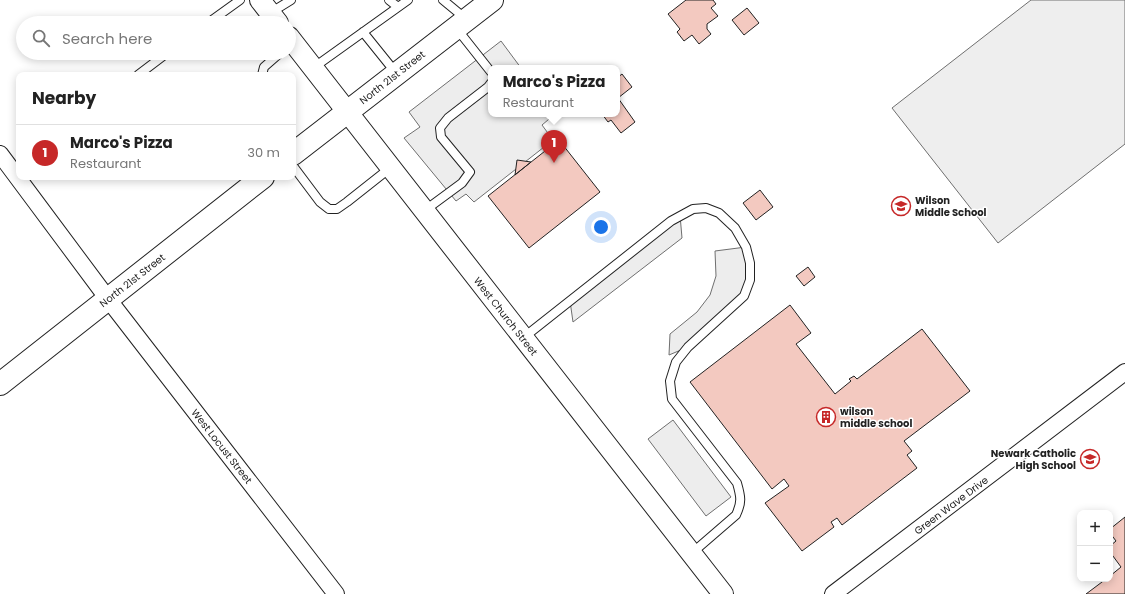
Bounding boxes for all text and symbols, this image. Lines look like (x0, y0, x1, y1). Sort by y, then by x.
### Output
search box (16, 16, 296, 60)
icon: search (30, 27, 52, 49)
text: Search here (62, 28, 152, 49)
street label: North 21st Street (356, 47, 429, 108)
popup (488, 65, 620, 117)
text: Marco's Pizza (503, 71, 605, 92)
text: Nearby (32, 86, 96, 110)
text: Restaurant (503, 93, 574, 112)
pin: 1 (541, 130, 567, 163)
text: Marco's Pizza (70, 132, 173, 153)
text: 1 (43, 143, 47, 162)
text: 30 m (247, 143, 280, 162)
text: Restaurant (70, 154, 141, 173)
place label: Wilson Middle School (915, 193, 987, 220)
school or university icon: Wilson Middle School (890, 195, 912, 217)
your location (591, 217, 611, 237)
street label: North 21st Street (96, 250, 169, 311)
street label: West Church Street (470, 274, 541, 359)
place label: wilson middle school (840, 404, 912, 431)
street label: West Locust Street (188, 406, 256, 487)
building icon: wilson middle school (815, 406, 837, 428)
place label: Newark Catholic High School (991, 446, 1076, 473)
school or university icon: Newark Catholic High School (1079, 448, 1101, 470)
street label: Green Wave Drive (911, 473, 991, 538)
map controls (1077, 510, 1113, 582)
button: + (1077, 510, 1113, 546)
button: − (1077, 546, 1113, 582)

